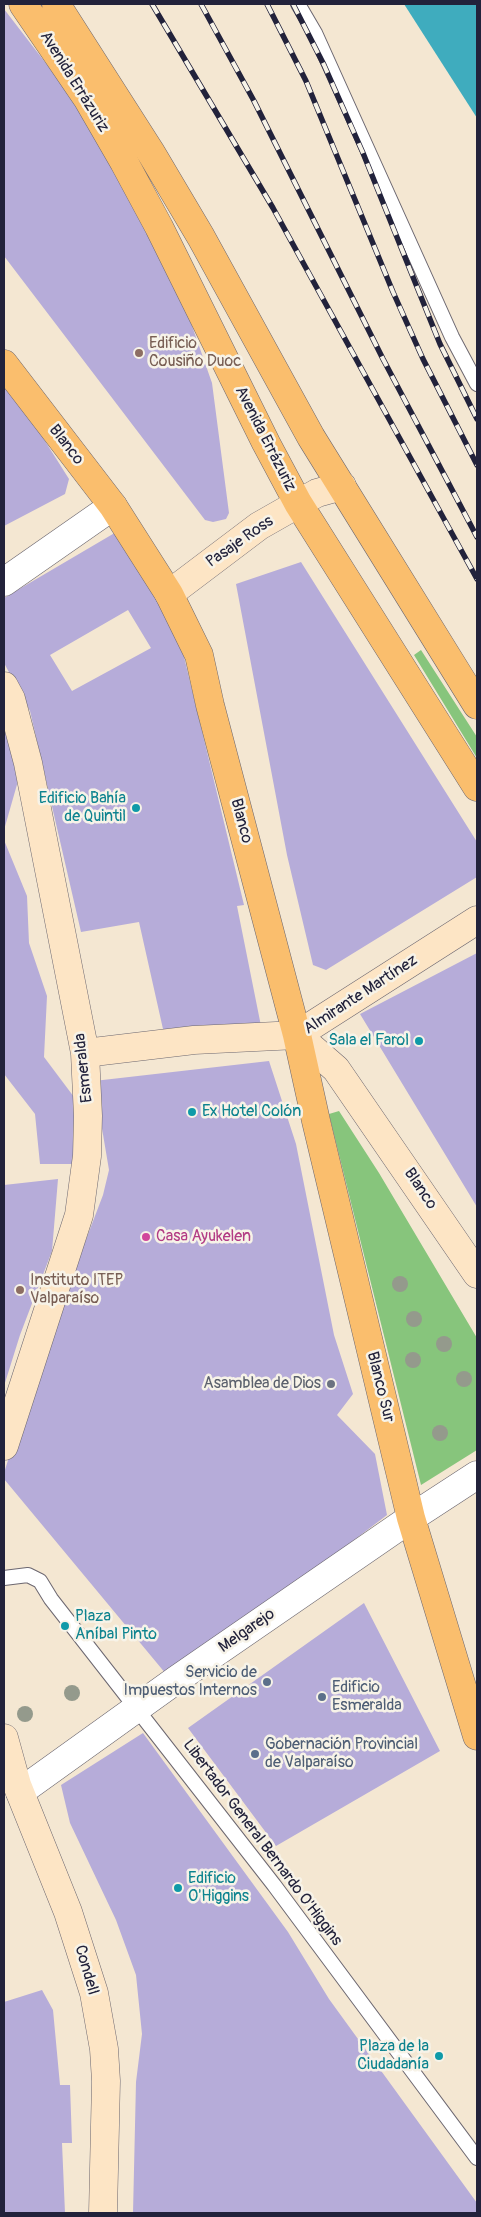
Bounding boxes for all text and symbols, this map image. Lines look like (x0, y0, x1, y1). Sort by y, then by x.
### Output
street label: Avenida Errázuriz (35, 28, 113, 136)
place label: Edificio Cousiño Duoc (149, 334, 241, 372)
marker: Edificio Cousiño Duoc (133, 347, 145, 359)
street label: Avenida Errázuriz (230, 383, 300, 495)
street label: Blanco (44, 421, 88, 469)
street label: Pasaje Ross (203, 512, 277, 572)
place label: Edificio Bahía de Quintil (39, 789, 126, 827)
street label: Blanco (226, 796, 256, 846)
marker: Edificio Bahía de Quintil (130, 802, 142, 814)
street label: Almirante Martínez (301, 951, 421, 1039)
place label: Sala el Farol (328, 1031, 409, 1051)
street label: Esmeralda (71, 1032, 97, 1104)
marker: Sala el Farol (413, 1035, 425, 1047)
place label: Ex Hotel Colón (202, 1102, 301, 1122)
marker: Ex Hotel Colón (186, 1106, 198, 1118)
street label: Blanco (399, 1165, 441, 1213)
place label: Casa Ayukelen (156, 1227, 251, 1247)
marker: Casa Ayukelen (140, 1231, 152, 1243)
place label: Instituto ITEP Valparaíso (30, 1271, 123, 1309)
marker: Instituto ITEP Valparaíso (14, 1284, 26, 1296)
street label: Blanco Sur (362, 1350, 398, 1424)
place label: Asamblea de Dios (203, 1374, 321, 1394)
marker: Asamblea de Dios (325, 1378, 337, 1390)
street label: Melgarejo (215, 1605, 279, 1657)
place label: Plaza Aníbal Pinto (75, 1607, 157, 1645)
marker: Plaza Aníbal Pinto (59, 1620, 71, 1632)
place label: Servicio de Impuestos Internos (123, 1663, 257, 1701)
marker: Servicio de Impuestos Internos (261, 1676, 273, 1688)
place label: Edificio Esmeralda (332, 1678, 402, 1716)
marker: Edificio Esmeralda (316, 1691, 328, 1703)
place label: Gobernación Provincial de Valparaíso (265, 1735, 418, 1773)
street label: Libertador General Bernardo O'Higgins (178, 1736, 346, 1950)
marker: Gobernación Provincial de Valparaíso (249, 1748, 261, 1760)
place label: Edificio O'Higgins (188, 1869, 249, 1907)
marker: Edificio O'Higgins (172, 1882, 184, 1894)
street label: Condell (70, 1943, 102, 1997)
place label: Plaza de la Ciudadanía (357, 2037, 429, 2075)
marker: Plaza de la Ciudadanía (433, 2050, 445, 2062)

